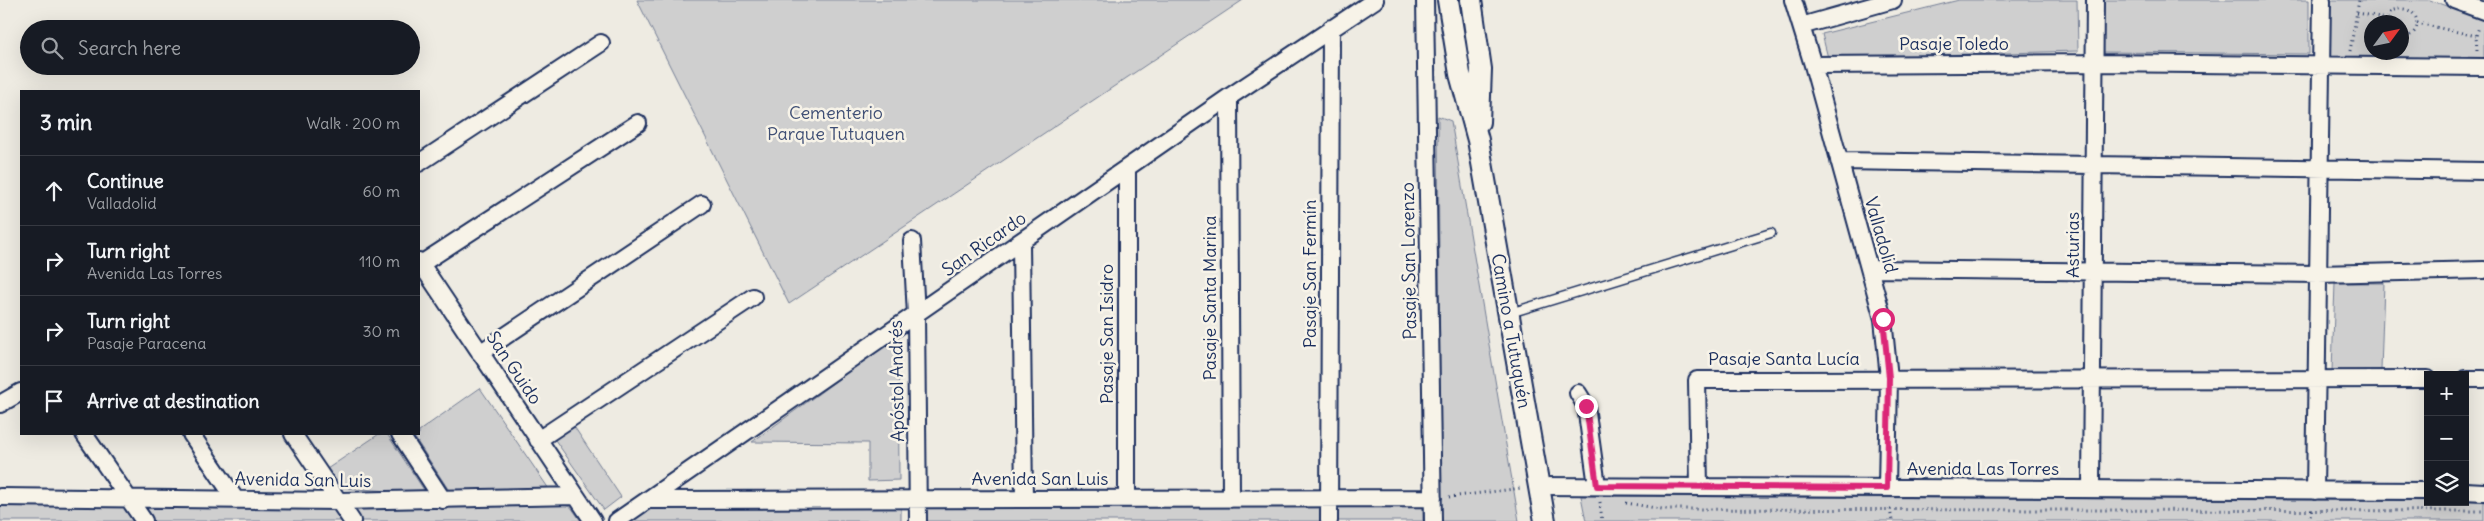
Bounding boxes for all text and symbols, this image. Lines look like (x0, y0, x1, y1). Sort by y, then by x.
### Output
north arrow (2364, 15, 2409, 60)
search box (20, 20, 420, 75)
street label: Pasaje Toledo (1899, 32, 2009, 55)
icon: search (38, 34, 66, 62)
text: Search here (78, 36, 181, 60)
park label: Cementerio Parque Tutuquen (767, 101, 905, 145)
text: 3 min (40, 109, 92, 136)
text: Walk · 200 m (306, 113, 400, 133)
text: Continue (87, 169, 164, 193)
icon: ahead (40, 177, 68, 205)
text: 60 m (362, 181, 400, 201)
street label: Pasaje San Lorenzo (1396, 182, 1421, 340)
text: Valladolid (87, 193, 157, 213)
street label: Valladolid (1860, 194, 1903, 276)
street label: Pasaje San Fermín (1298, 200, 1321, 348)
street label: San Ricardo (937, 206, 1030, 281)
street label: Asturias (2061, 212, 2084, 278)
street label: Pasaje Santa Marina (1198, 215, 1221, 381)
text: Turn right (87, 239, 170, 263)
icon: right (40, 247, 68, 275)
text: 110 m (359, 251, 400, 271)
street label: Camino a Tutuquén (1487, 252, 1536, 410)
text: Avenida Las Torres (87, 263, 222, 283)
street label: Pasaje San Isidro (1095, 264, 1118, 404)
route start (1872, 308, 1895, 331)
text: Turn right (87, 309, 170, 333)
icon: right (40, 317, 68, 345)
street label: Apóstol Andrés (884, 320, 909, 442)
text: 30 m (363, 321, 400, 341)
street label: San Guido (482, 327, 547, 409)
text: Pasaje Paracena (87, 333, 206, 353)
street label: Pasaje Santa Lucía (1708, 347, 1860, 370)
map controls (2424, 371, 2469, 506)
button: + (2424, 371, 2469, 416)
icon: arrive (40, 387, 68, 415)
text: Arrive at destination (87, 389, 260, 413)
route end (1575, 395, 1598, 418)
button: − (2424, 416, 2469, 461)
street label: Avenida Las Torres (1907, 457, 2059, 480)
button: layers (2424, 461, 2469, 506)
street label: Avenida San Luis (234, 467, 372, 492)
street label: Avenida San Luis (972, 467, 1108, 490)

